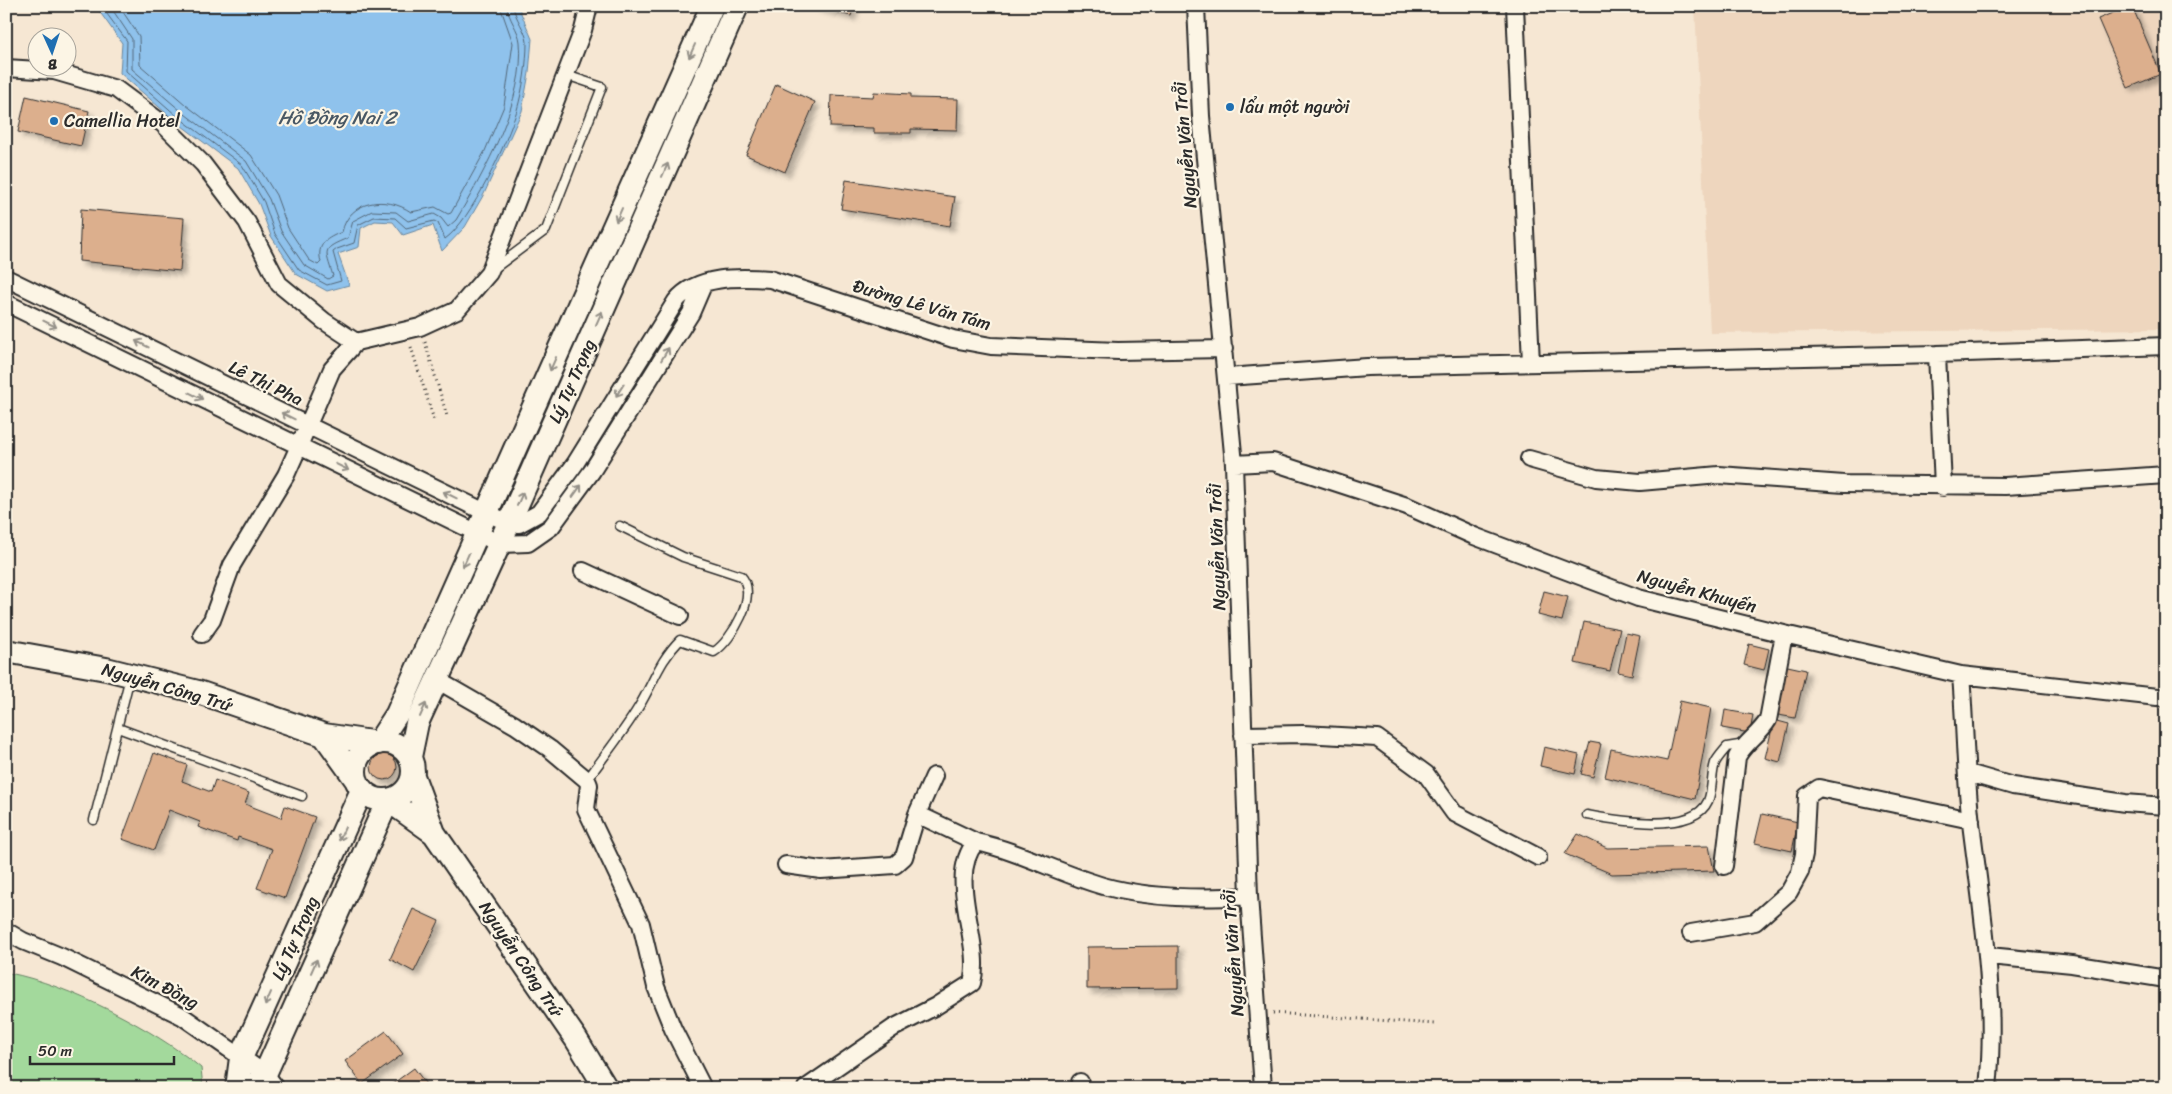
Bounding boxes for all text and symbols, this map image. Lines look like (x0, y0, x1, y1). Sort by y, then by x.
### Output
north arrow (28, 28, 78, 78)
one-way arrow (686, 43, 696, 58)
text: B (47, 52, 58, 77)
street label: Nguyễn Văn Trỗi (1163, 79, 1206, 210)
place label: lẩu một người (1240, 91, 1351, 123)
water label: Hồ Đồng Nai 2 (278, 101, 399, 134)
marker: lẩu một người (1224, 101, 1236, 113)
place label: Camellia Hotel (64, 105, 181, 137)
marker: Camellia Hotel (48, 115, 60, 127)
one-way arrow (661, 163, 671, 178)
one-way arrow (614, 207, 623, 222)
street label: Đường Lê Văn Tám (849, 270, 995, 340)
one-way arrow (595, 311, 605, 326)
one-way arrow (43, 319, 58, 329)
street label: Lý Tự Trọng (539, 333, 605, 429)
one-way arrow (135, 339, 150, 348)
one-way arrow (661, 348, 671, 362)
street label: Lê Thị Pha (223, 351, 309, 415)
one-way arrow (548, 356, 558, 371)
one-way arrow (615, 382, 625, 396)
one-way arrow (188, 391, 203, 401)
one-way arrow (281, 411, 296, 420)
one-way arrow (334, 463, 349, 472)
street label: Nguyễn Văn Trỗi (1199, 482, 1235, 611)
one-way arrow (572, 485, 583, 498)
one-way arrow (443, 489, 458, 499)
one-way arrow (516, 492, 526, 507)
one-way arrow (460, 552, 470, 567)
street label: Nguyễn Khuyến (1634, 560, 1761, 622)
street label: Nguyễn Công Trứ (98, 653, 238, 721)
one-way arrow (419, 703, 429, 718)
one-way arrow (336, 826, 346, 841)
street label: Nguyễn Văn Trỗi (1213, 888, 1253, 1017)
street label: Lý Tự Trọng (262, 890, 328, 986)
street label: Nguyễn Công Trứ (470, 894, 573, 1025)
street label: Kim Đồng (125, 956, 205, 1018)
one-way arrow (309, 959, 319, 974)
one-way arrow (262, 991, 272, 1006)
scale bar (30, 1034, 174, 1066)
text: 50 m (38, 1038, 73, 1064)

